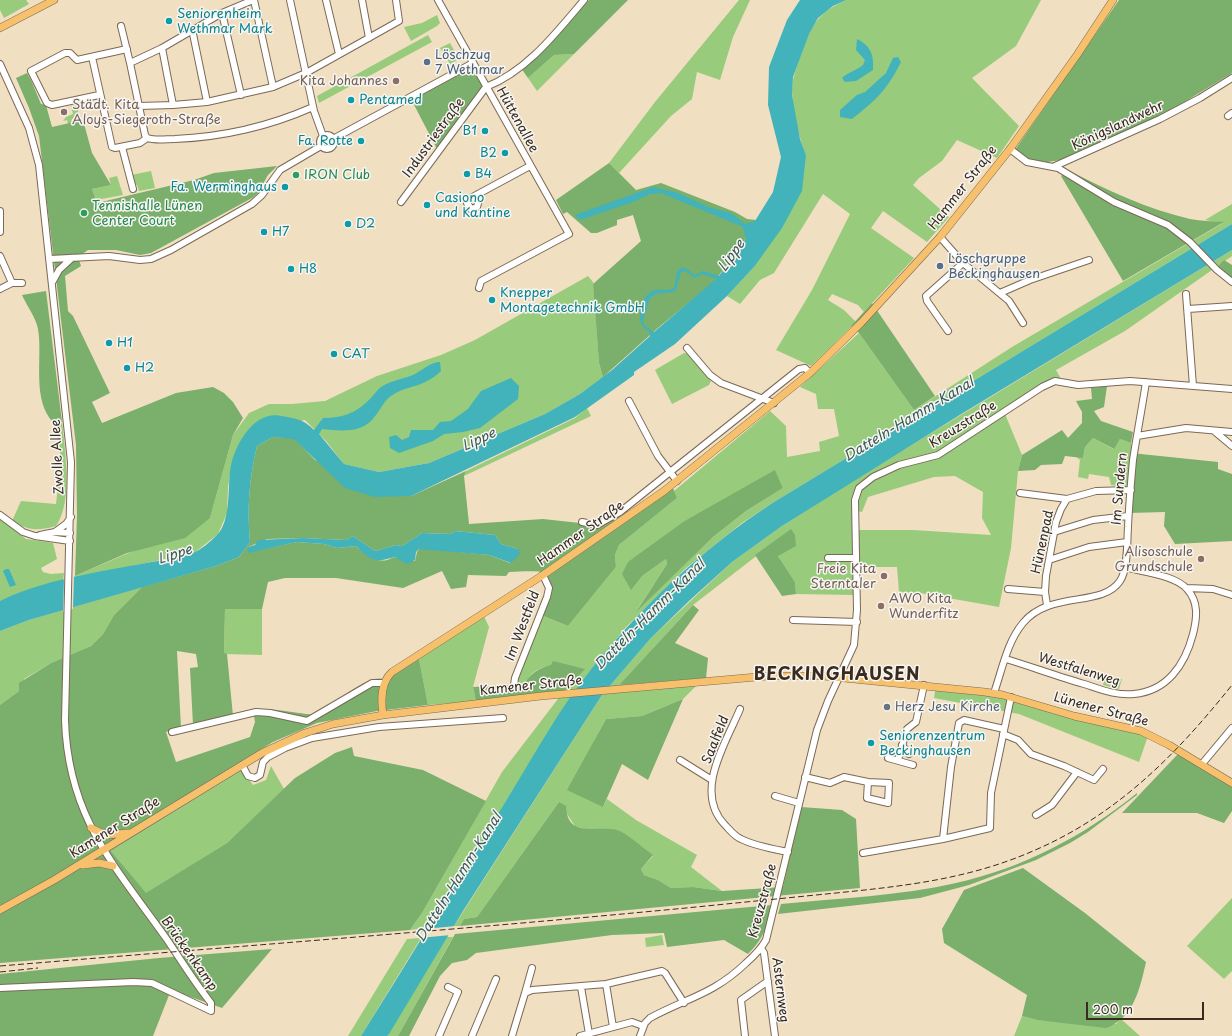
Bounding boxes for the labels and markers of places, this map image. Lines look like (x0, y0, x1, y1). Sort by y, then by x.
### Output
place label: Seniorenheim Wethmar Mark (177, 6, 273, 37)
marker: Seniorenheim Wethmar Mark (164, 16, 174, 26)
place label: Löschzug 7 Wethmar (435, 47, 504, 78)
marker: Löschzug 7 Wethmar (422, 57, 432, 67)
place label: Kita Johannes (300, 73, 388, 89)
marker: Kita Johannes (391, 76, 401, 86)
place label: Pentamed (359, 92, 422, 108)
marker: Pentamed (346, 95, 356, 105)
place label: Städt. Kita Aloys-Siegeroth-Straße (72, 97, 221, 128)
marker: Städt. Kita Aloys-Siegeroth-Straße (59, 107, 69, 117)
place label: B1 (463, 123, 477, 139)
marker: B1 (480, 126, 490, 136)
place label: Fa. Rotte (298, 133, 353, 149)
marker: Fa. Rotte (356, 136, 366, 146)
place label: B2 (480, 145, 497, 161)
marker: B2 (500, 148, 510, 158)
place label: B4 (475, 166, 492, 182)
place label: IRON Club (304, 167, 370, 183)
marker: B4 (462, 169, 472, 179)
marker: IRON Club (291, 170, 301, 180)
place label: Fa. Werminghaus (171, 179, 277, 195)
marker: Fa. Werminghaus (280, 182, 290, 192)
place label: Casiono und Kantine (435, 190, 510, 221)
place label: Tennishalle Lünen Center Court (92, 198, 202, 229)
marker: Casiono und Kantine (422, 200, 432, 210)
marker: Tennishalle Lünen Center Court (79, 208, 89, 218)
place label: D2 (356, 216, 375, 232)
marker: D2 (343, 219, 353, 229)
place label: H7 (272, 224, 289, 240)
marker: H7 (259, 227, 269, 237)
place label: Löschgruppe Beckinghausen (948, 251, 1040, 282)
place label: H8 (299, 261, 317, 277)
marker: Löschgruppe Beckinghausen (935, 261, 945, 271)
marker: H8 (286, 264, 296, 274)
place label: Knepper Montagetechnik GmbH (500, 285, 645, 316)
marker: Knepper Montagetechnik GmbH (487, 295, 497, 305)
place label: H1 (117, 335, 133, 351)
marker: H1 (104, 338, 114, 348)
place label: CAT (342, 346, 370, 362)
marker: CAT (329, 349, 339, 359)
place label: H2 (135, 360, 154, 376)
marker: H2 (122, 363, 132, 373)
place label: Alisoschule Grundschule (1115, 544, 1193, 575)
marker: Alisoschule Grundschule (1196, 554, 1206, 564)
place label: Freie Kita Sterntaler (811, 561, 876, 592)
marker: Freie Kita Sterntaler (879, 571, 889, 581)
place label: AWO Kita Wunderfitz (889, 591, 958, 622)
marker: AWO Kita Wunderfitz (876, 601, 886, 611)
place label: Herz Jesu Kirche (895, 699, 1000, 715)
marker: Herz Jesu Kirche (882, 702, 892, 712)
place label: Seniorenzentrum Beckinghausen (879, 728, 985, 759)
marker: Seniorenzentrum Beckinghausen (866, 738, 876, 748)

